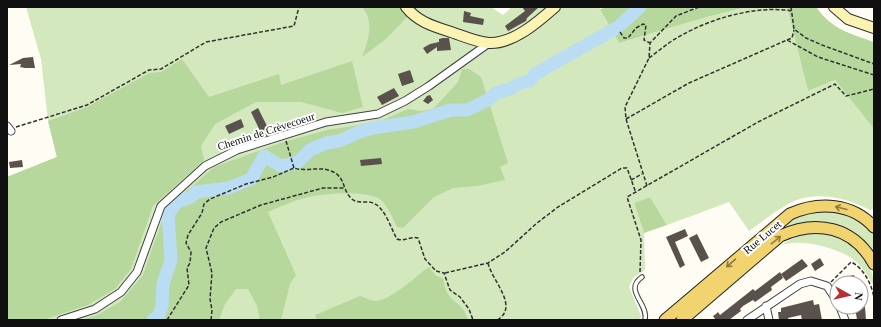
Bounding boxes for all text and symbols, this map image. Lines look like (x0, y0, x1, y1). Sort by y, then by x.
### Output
street label: Chemin de Crèvecoeur (216, 110, 316, 152)
one-way arrow (835, 204, 848, 211)
street label: Rue Lucet (741, 218, 783, 256)
one-way arrow (771, 236, 781, 245)
one-way arrow (726, 259, 736, 268)
north arrow (829, 275, 869, 315)
text: N (852, 292, 865, 301)

